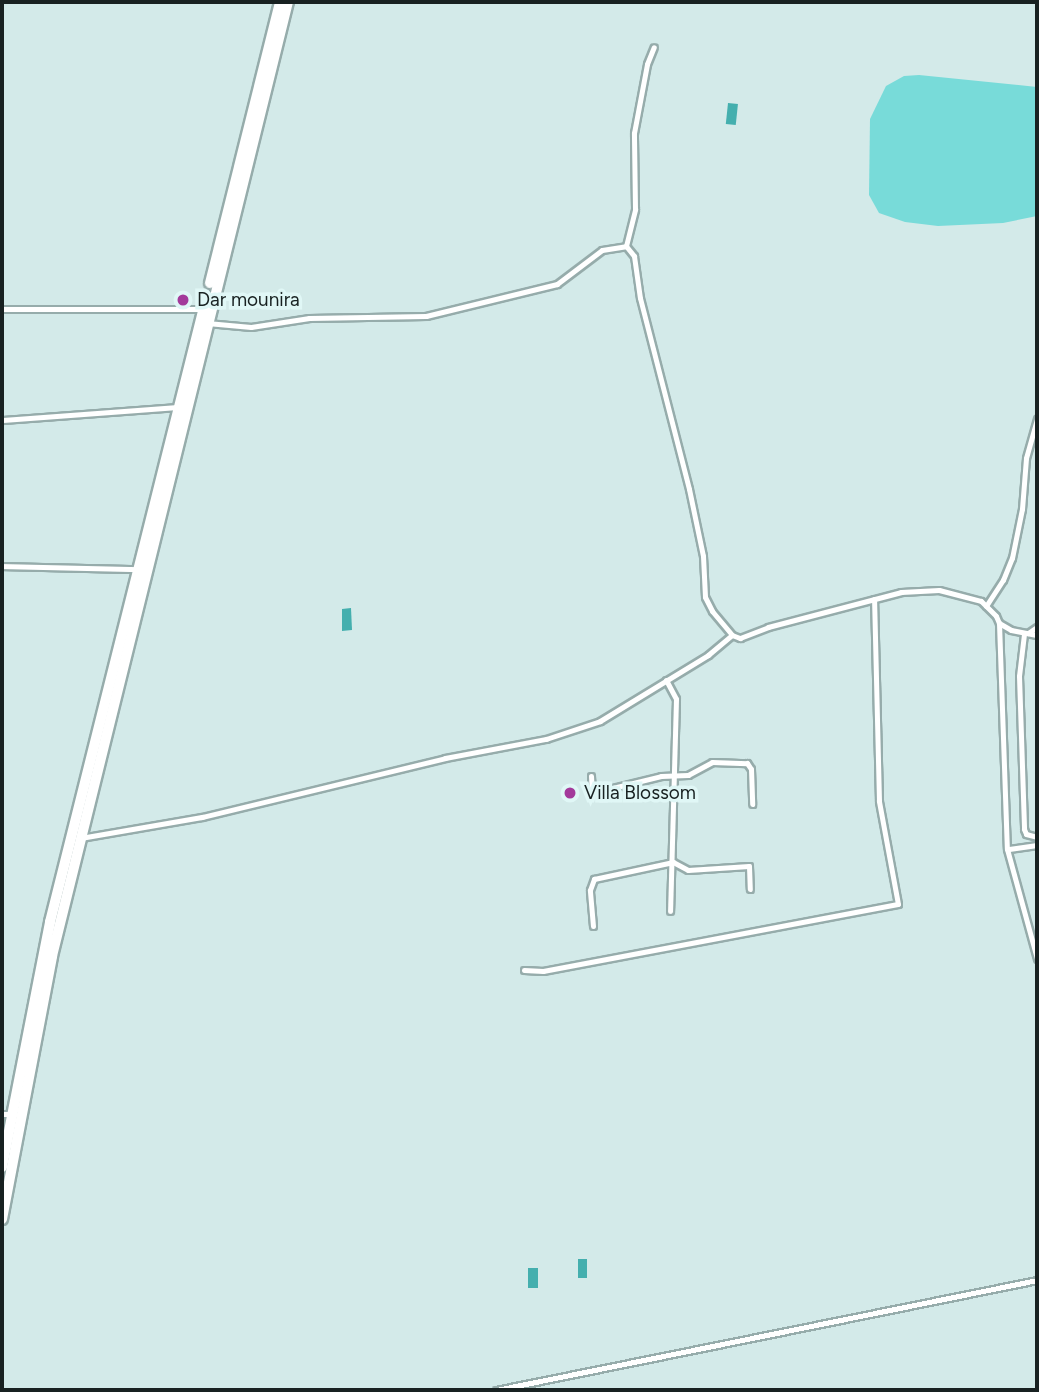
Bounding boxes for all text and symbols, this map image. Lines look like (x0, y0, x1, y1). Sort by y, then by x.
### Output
place label: Dar mounira (197, 289, 300, 311)
marker: Dar mounira (175, 292, 191, 308)
place label: Villa Blossom (584, 782, 696, 804)
marker: Villa Blossom (562, 785, 578, 801)

